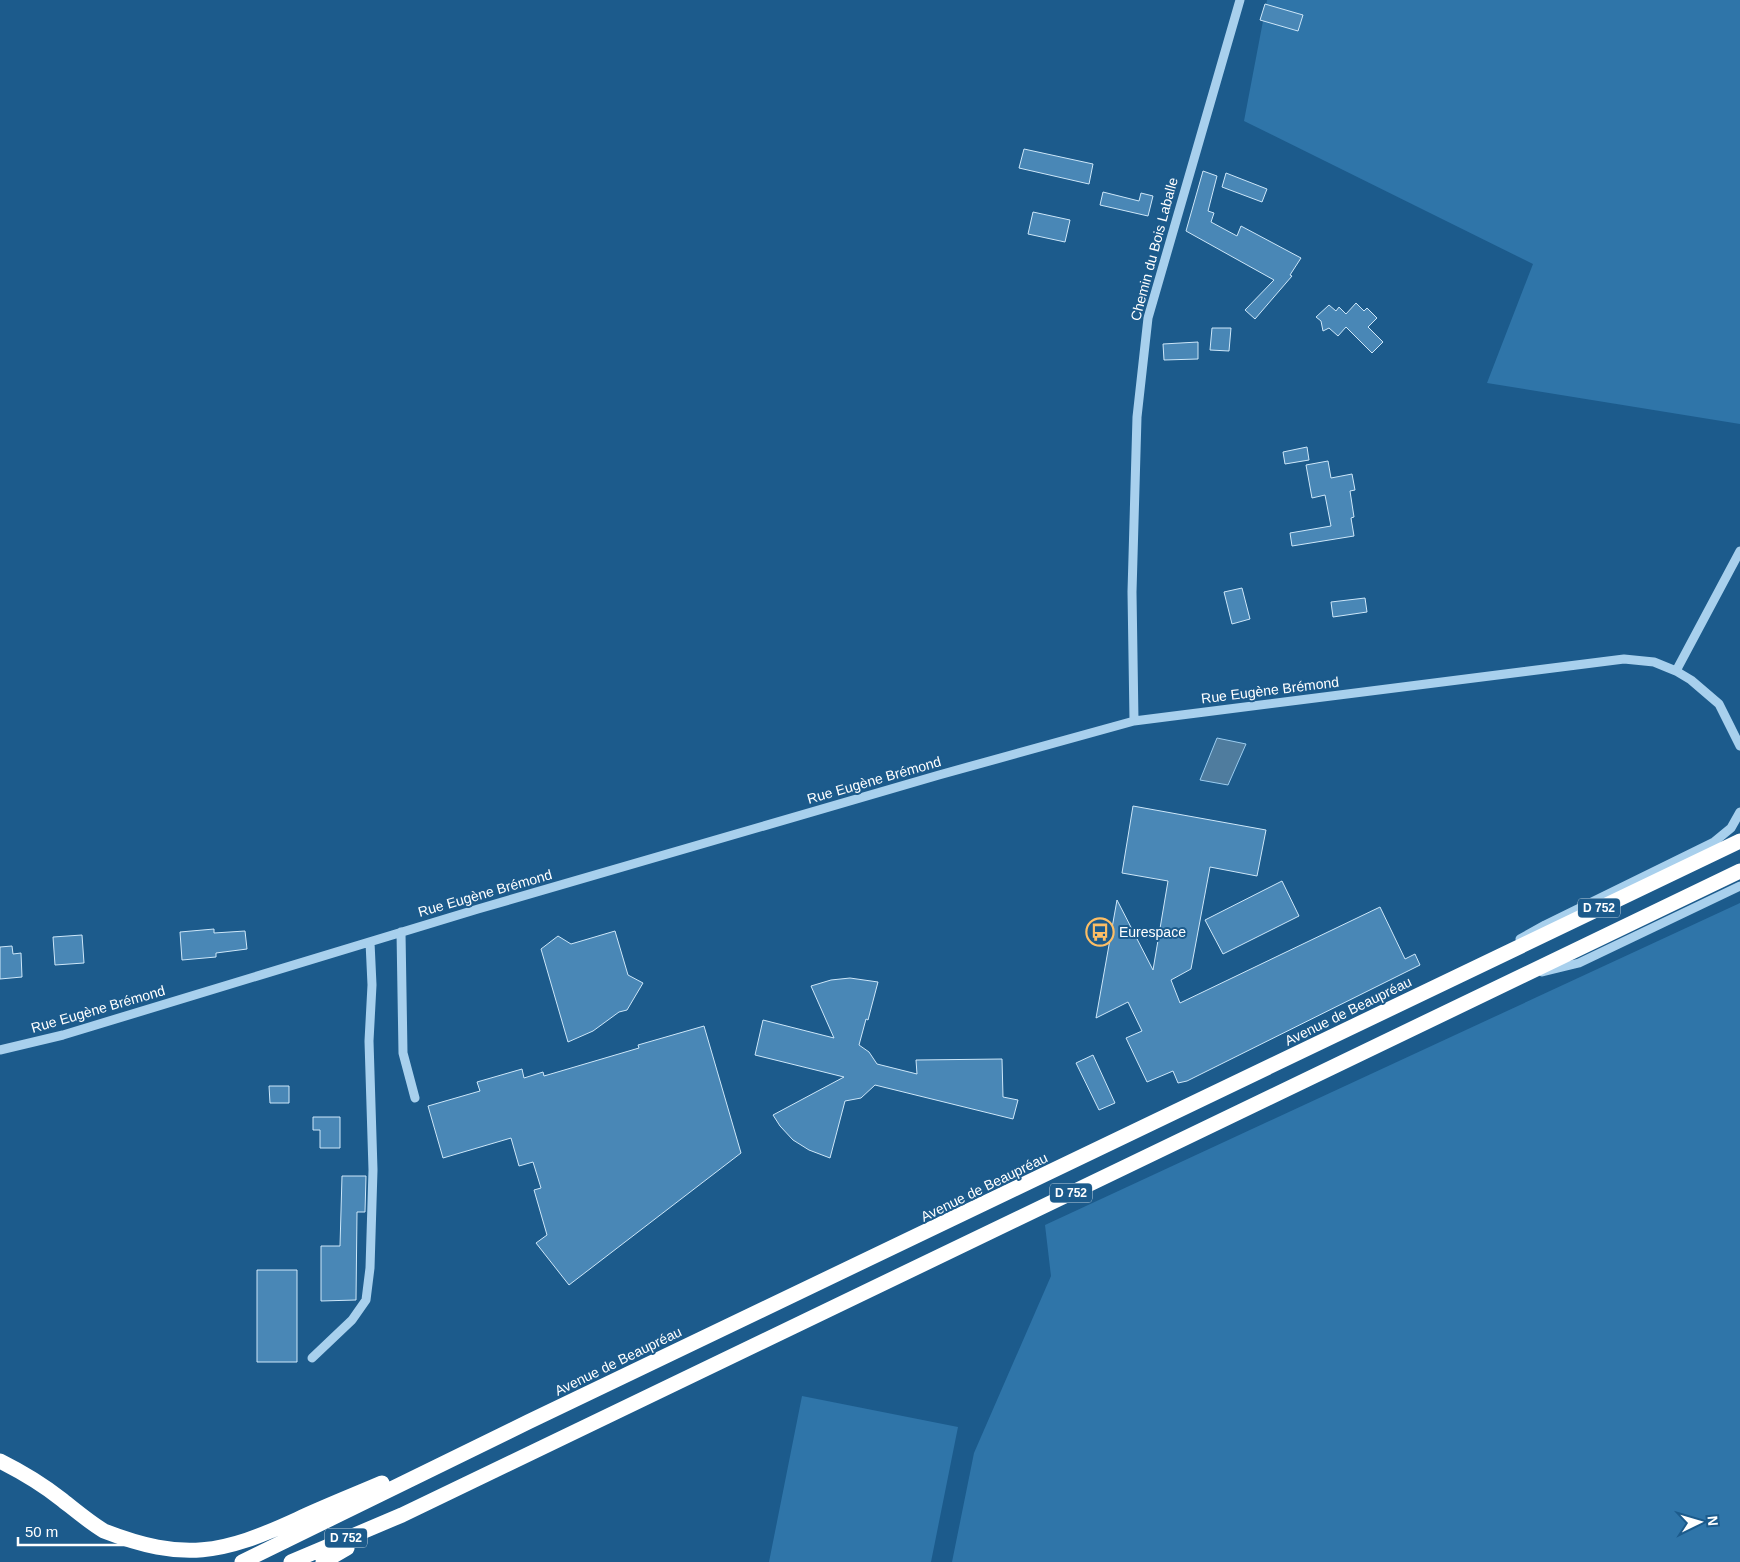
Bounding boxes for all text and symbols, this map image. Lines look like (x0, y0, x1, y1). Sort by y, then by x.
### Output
street label: Chemin du Bois Laballe (1127, 175, 1181, 322)
street label: Rue Eugène Brémond (1200, 674, 1340, 706)
street label: Rue Eugène Brémond (805, 753, 943, 807)
street label: Rue Eugène Brémond (416, 866, 554, 920)
road number: D 752 (1578, 898, 1620, 918)
bus stop icon: Eurespace (1085, 917, 1115, 947)
place label: Eurespace (1119, 924, 1186, 940)
street label: Avenue de Beaupréau (1282, 973, 1414, 1049)
street label: Rue Eugène Brémond (29, 982, 167, 1036)
street label: Avenue de Beaupréau (918, 1149, 1050, 1225)
road number: D 752 (1050, 1184, 1092, 1202)
street label: Avenue de Beaupréau (552, 1323, 684, 1399)
north arrow (1675, 1497, 1725, 1547)
scale bar (18, 1514, 136, 1546)
text: N (1705, 1515, 1721, 1527)
text: 50 m (25, 1523, 58, 1540)
road number: D 752 (325, 1529, 367, 1548)

